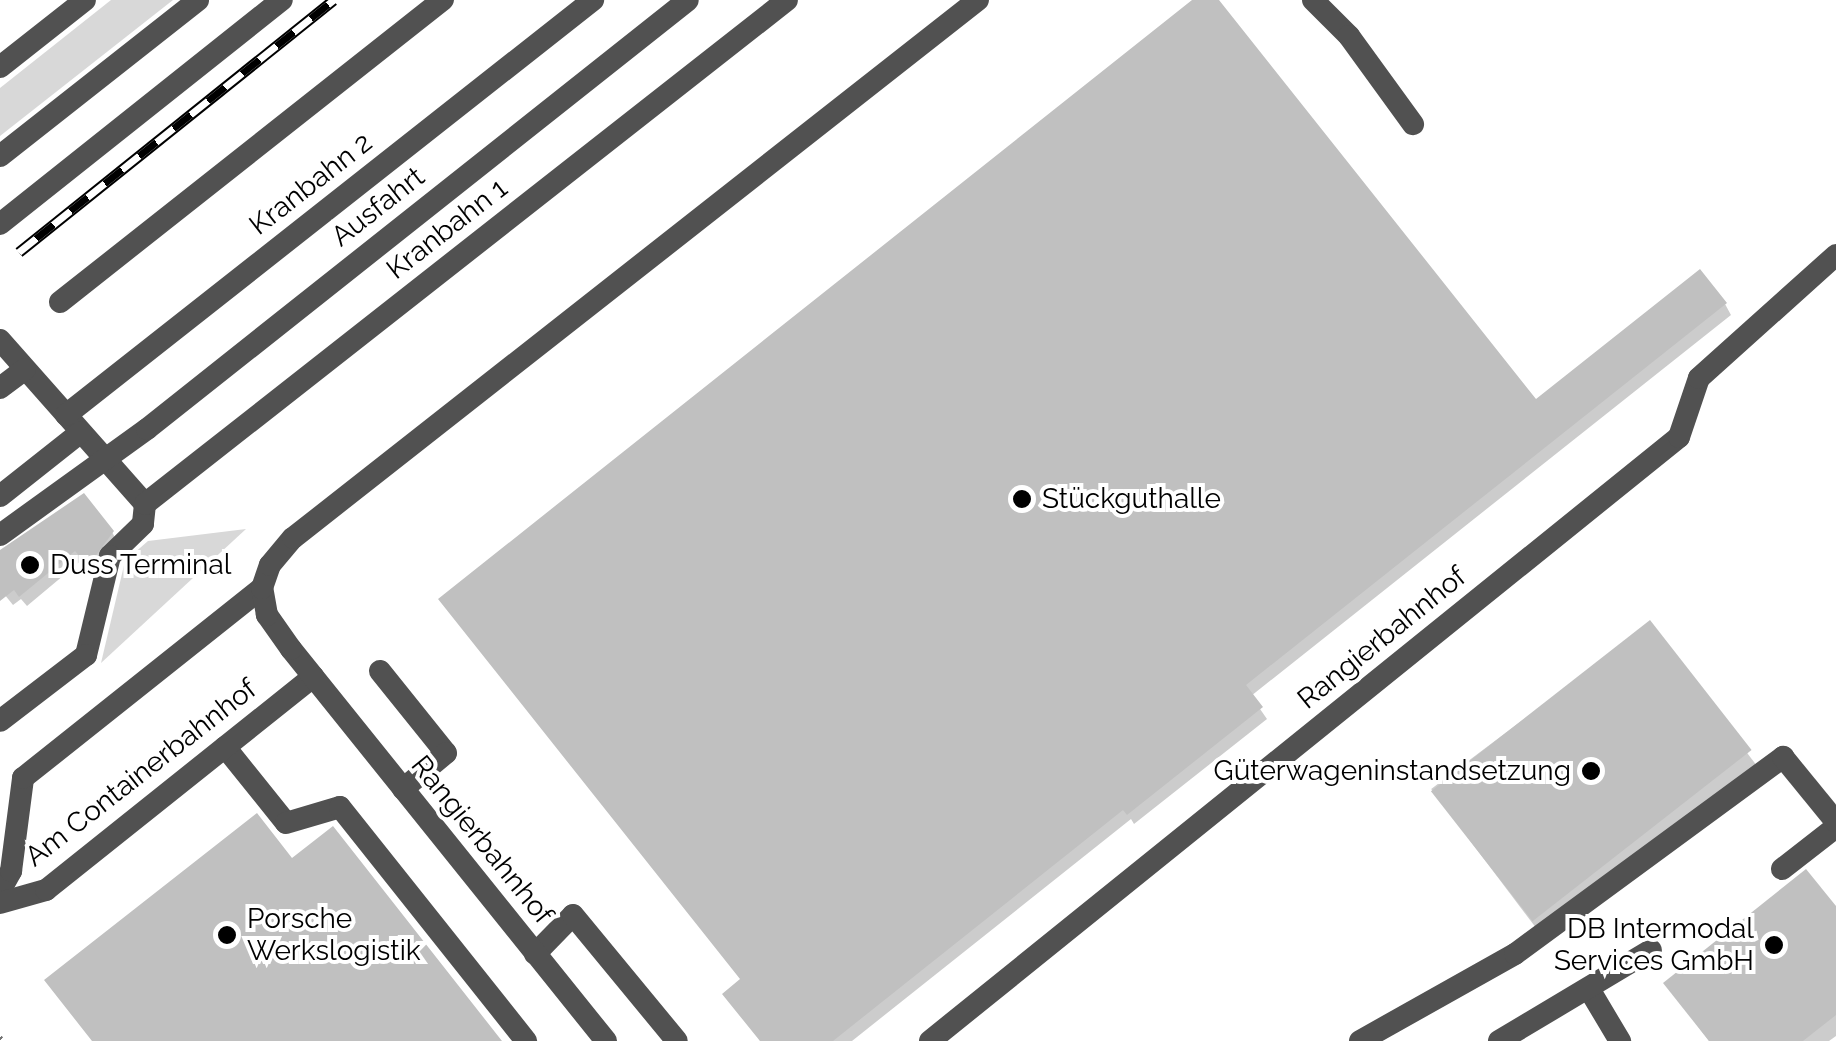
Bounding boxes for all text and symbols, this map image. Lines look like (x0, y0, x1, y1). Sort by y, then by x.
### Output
street label: Kranbahn 2 (243, 126, 379, 242)
street label: Ausfahrt (325, 160, 431, 254)
street label: Kranbahn 1 (380, 172, 514, 286)
place label: Stückguthalle (1042, 482, 1221, 516)
marker: Stückguthalle (1011, 488, 1033, 510)
place label: Duss Terminal (50, 548, 232, 582)
marker: Duss Terminal (19, 554, 41, 576)
street label: Rangierbahnhof (1291, 560, 1473, 716)
street label: Am Containerbahnhof (19, 672, 263, 874)
street label: Rangierbahnhof (404, 749, 560, 931)
place label: Güterwageninstandsetzung (1214, 754, 1571, 788)
marker: Güterwageninstandsetzung (1580, 760, 1602, 782)
place label: Porsche Werkslogistik (247, 902, 421, 968)
place label: DB Intermodal Services GmbH (1554, 912, 1754, 978)
marker: Porsche Werkslogistik (216, 924, 238, 946)
marker: DB Intermodal Services GmbH (1763, 934, 1785, 956)

